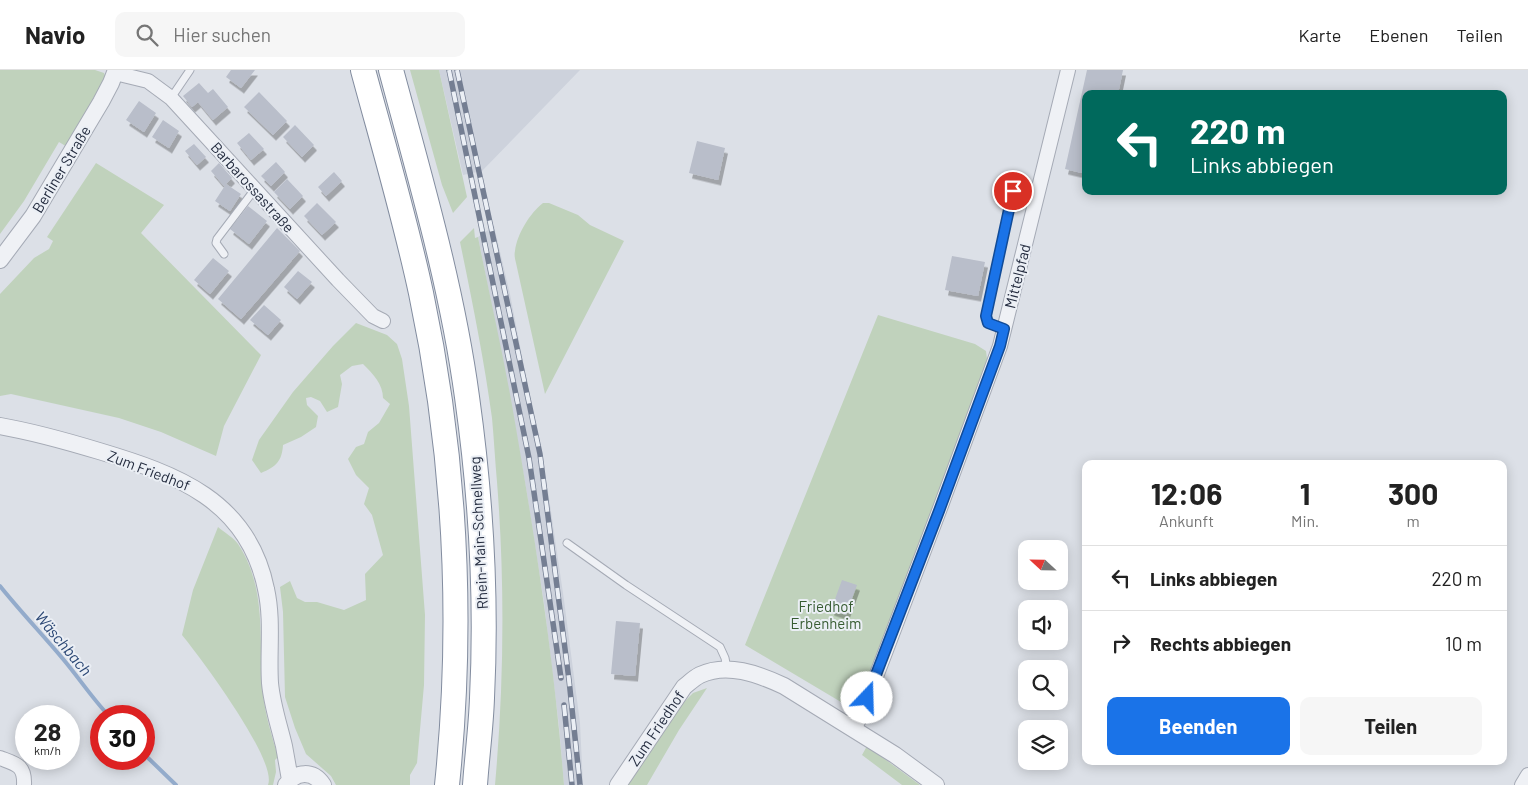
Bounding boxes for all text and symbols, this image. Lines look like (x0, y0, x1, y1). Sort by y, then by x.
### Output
search box (115, 12, 465, 57)
text: Navio (25, 20, 85, 49)
icon: search (133, 21, 161, 49)
text: Hier suchen (173, 23, 271, 46)
text: Karte (1298, 24, 1341, 46)
text: Ebenen (1369, 24, 1428, 46)
text: Teilen (1456, 24, 1503, 46)
text: 220 m (1190, 109, 1285, 151)
icon: left (1107, 110, 1172, 175)
street label: Berliner Straße (28, 122, 94, 216)
street label: Barbarossastraße (208, 138, 298, 236)
text: Links abbiegen (1190, 151, 1334, 177)
pin (992, 170, 1034, 212)
icon: arrive (999, 177, 1027, 205)
street label: Mittelpfad (1000, 242, 1034, 310)
street label: Zum Friedhof (105, 446, 193, 494)
street label: Rhein-Main-Schnellweg (465, 456, 491, 610)
text: 12:06 (1151, 475, 1222, 511)
text: 1 (1300, 475, 1310, 511)
text: 300 (1388, 475, 1438, 511)
text: Ankunft (1159, 511, 1214, 530)
text: Min. (1291, 511, 1319, 530)
text: m (1406, 511, 1420, 530)
north arrow (1018, 540, 1068, 590)
map controls (1018, 540, 1068, 770)
icon: left (1107, 564, 1135, 592)
text: Links abbiegen (1150, 567, 1277, 590)
text: 220 m (1431, 567, 1482, 590)
park label: Friedhof Erbenheim (791, 597, 861, 632)
button: sound (1018, 600, 1068, 650)
water label: Wäschbach (32, 607, 96, 679)
icon: right (1107, 629, 1135, 657)
text: Rechts abbiegen (1150, 632, 1291, 655)
text: 10 m (1445, 632, 1482, 655)
button: search (1018, 660, 1068, 710)
position arrow (840, 671, 892, 723)
street label: Zum Friedhof (624, 687, 688, 769)
button: Beenden (1107, 697, 1290, 755)
button: Teilen (1300, 697, 1482, 755)
speed limit sign: 30 (90, 705, 155, 770)
text: 28 (34, 716, 61, 746)
button: layers (1018, 720, 1068, 770)
text: km/h (34, 743, 61, 757)

